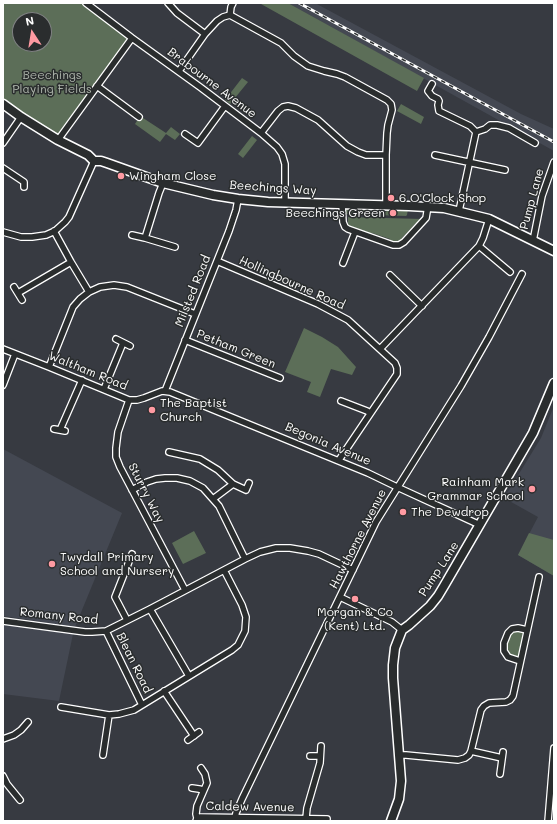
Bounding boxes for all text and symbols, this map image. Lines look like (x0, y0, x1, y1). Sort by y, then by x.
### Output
north arrow (12, 12, 52, 52)
text: N (24, 13, 35, 29)
street label: Brabourne Avenue (165, 45, 259, 121)
park label: Beechings Playing Fields (12, 68, 92, 96)
street label: Pump Lane (517, 167, 547, 231)
place label: Wingham Close (129, 169, 216, 183)
marker: Wingham Close (116, 171, 126, 181)
street label: Beechings Way (229, 178, 317, 198)
place label: 6 O'Clock Shop (399, 191, 486, 205)
marker: 6 O'Clock Shop (386, 193, 396, 203)
place label: Beechings Green (285, 206, 385, 220)
marker: Beechings Green (388, 208, 398, 218)
street label: Milsted Road (172, 253, 214, 329)
street label: Hollingbourne Road (237, 253, 347, 313)
street label: Petham Green (194, 327, 278, 371)
street label: Waltham Road (46, 349, 130, 393)
place label: The Baptist Church (160, 396, 227, 424)
marker: The Baptist Church (147, 405, 157, 415)
street label: Begonia Avenue (283, 419, 373, 469)
street label: Sturry Way (125, 461, 167, 525)
place label: Rainham Mark Grammar School (427, 475, 524, 503)
marker: Rainham Mark Grammar School (527, 484, 537, 494)
street label: Hawthorne Avenue (327, 487, 389, 591)
place label: The Dewdrop (411, 505, 489, 519)
marker: The Dewdrop (398, 507, 408, 517)
street label: Pump Lane (416, 539, 462, 599)
place label: Twydall Primary School and Nursery (60, 550, 174, 578)
marker: Twydall Primary School and Nursery (47, 559, 57, 569)
marker: Morgan & Co (Kent) Ltd. (350, 594, 360, 604)
street label: Romany Road (19, 605, 99, 627)
place label: Morgan & Co (Kent) Ltd. (317, 605, 393, 633)
street label: Blean Road (113, 630, 155, 696)
street label: Caldew Avenue (205, 799, 295, 815)

